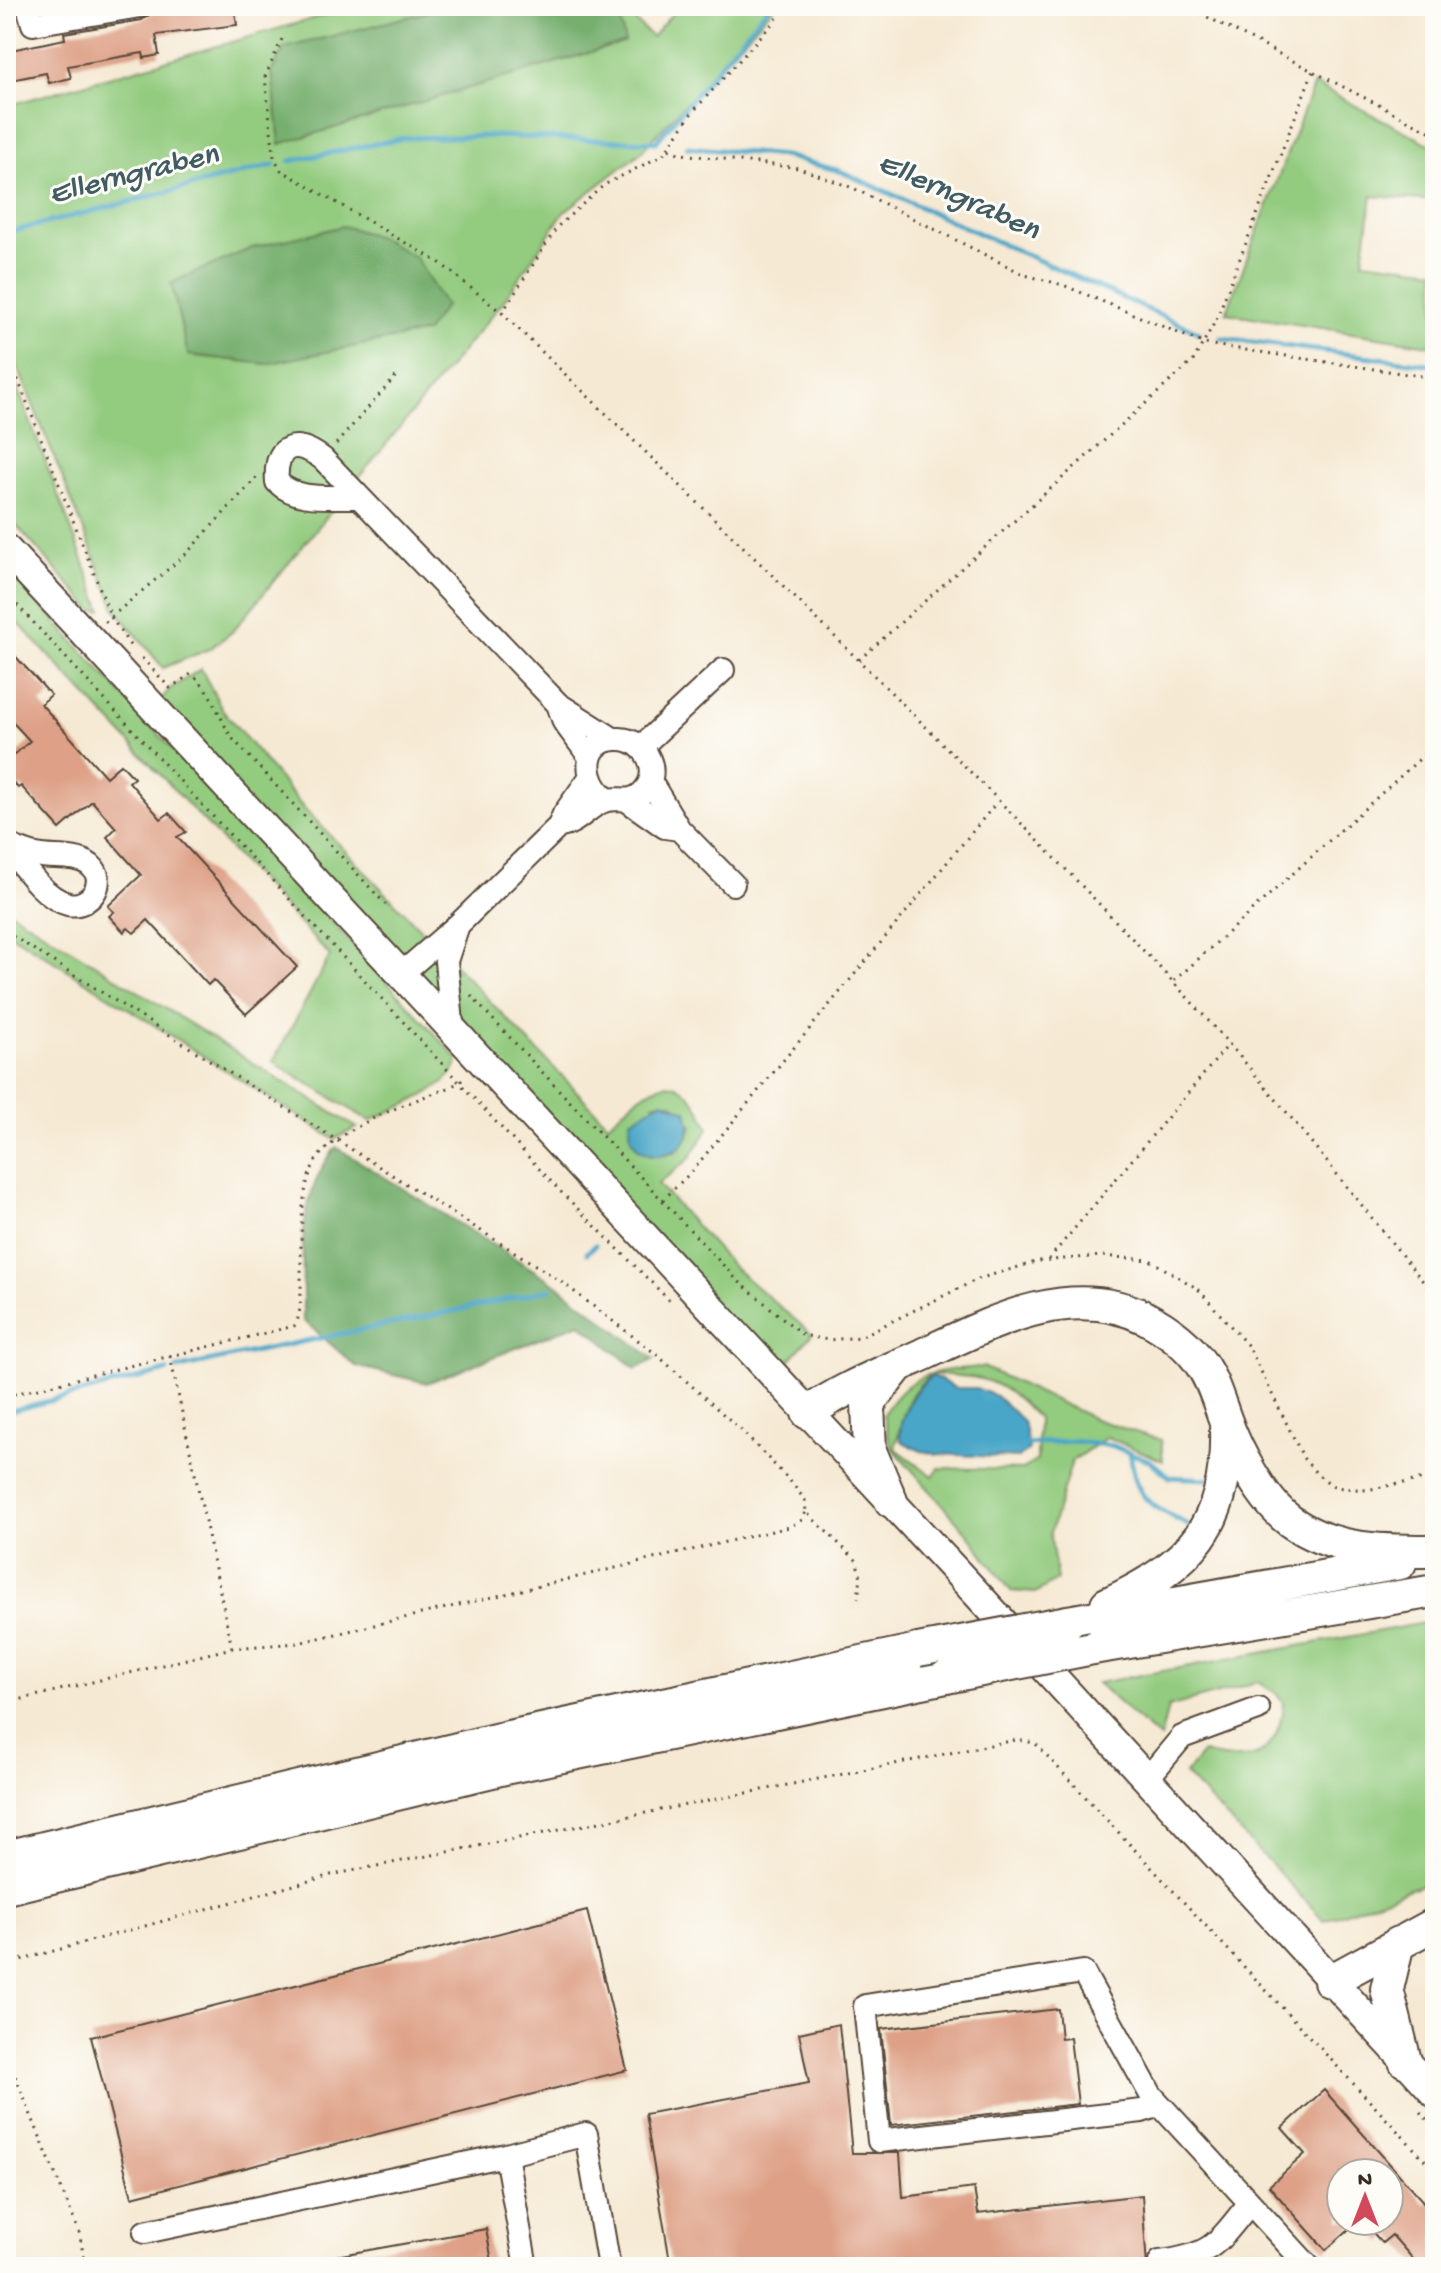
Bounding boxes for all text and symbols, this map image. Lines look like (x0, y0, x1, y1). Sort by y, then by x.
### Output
water label: Ellerngraben (45, 136, 223, 215)
water label: Ellerngraben (871, 145, 1045, 251)
north arrow (1325, 2157, 1405, 2237)
text: N (1358, 2168, 1372, 2194)

